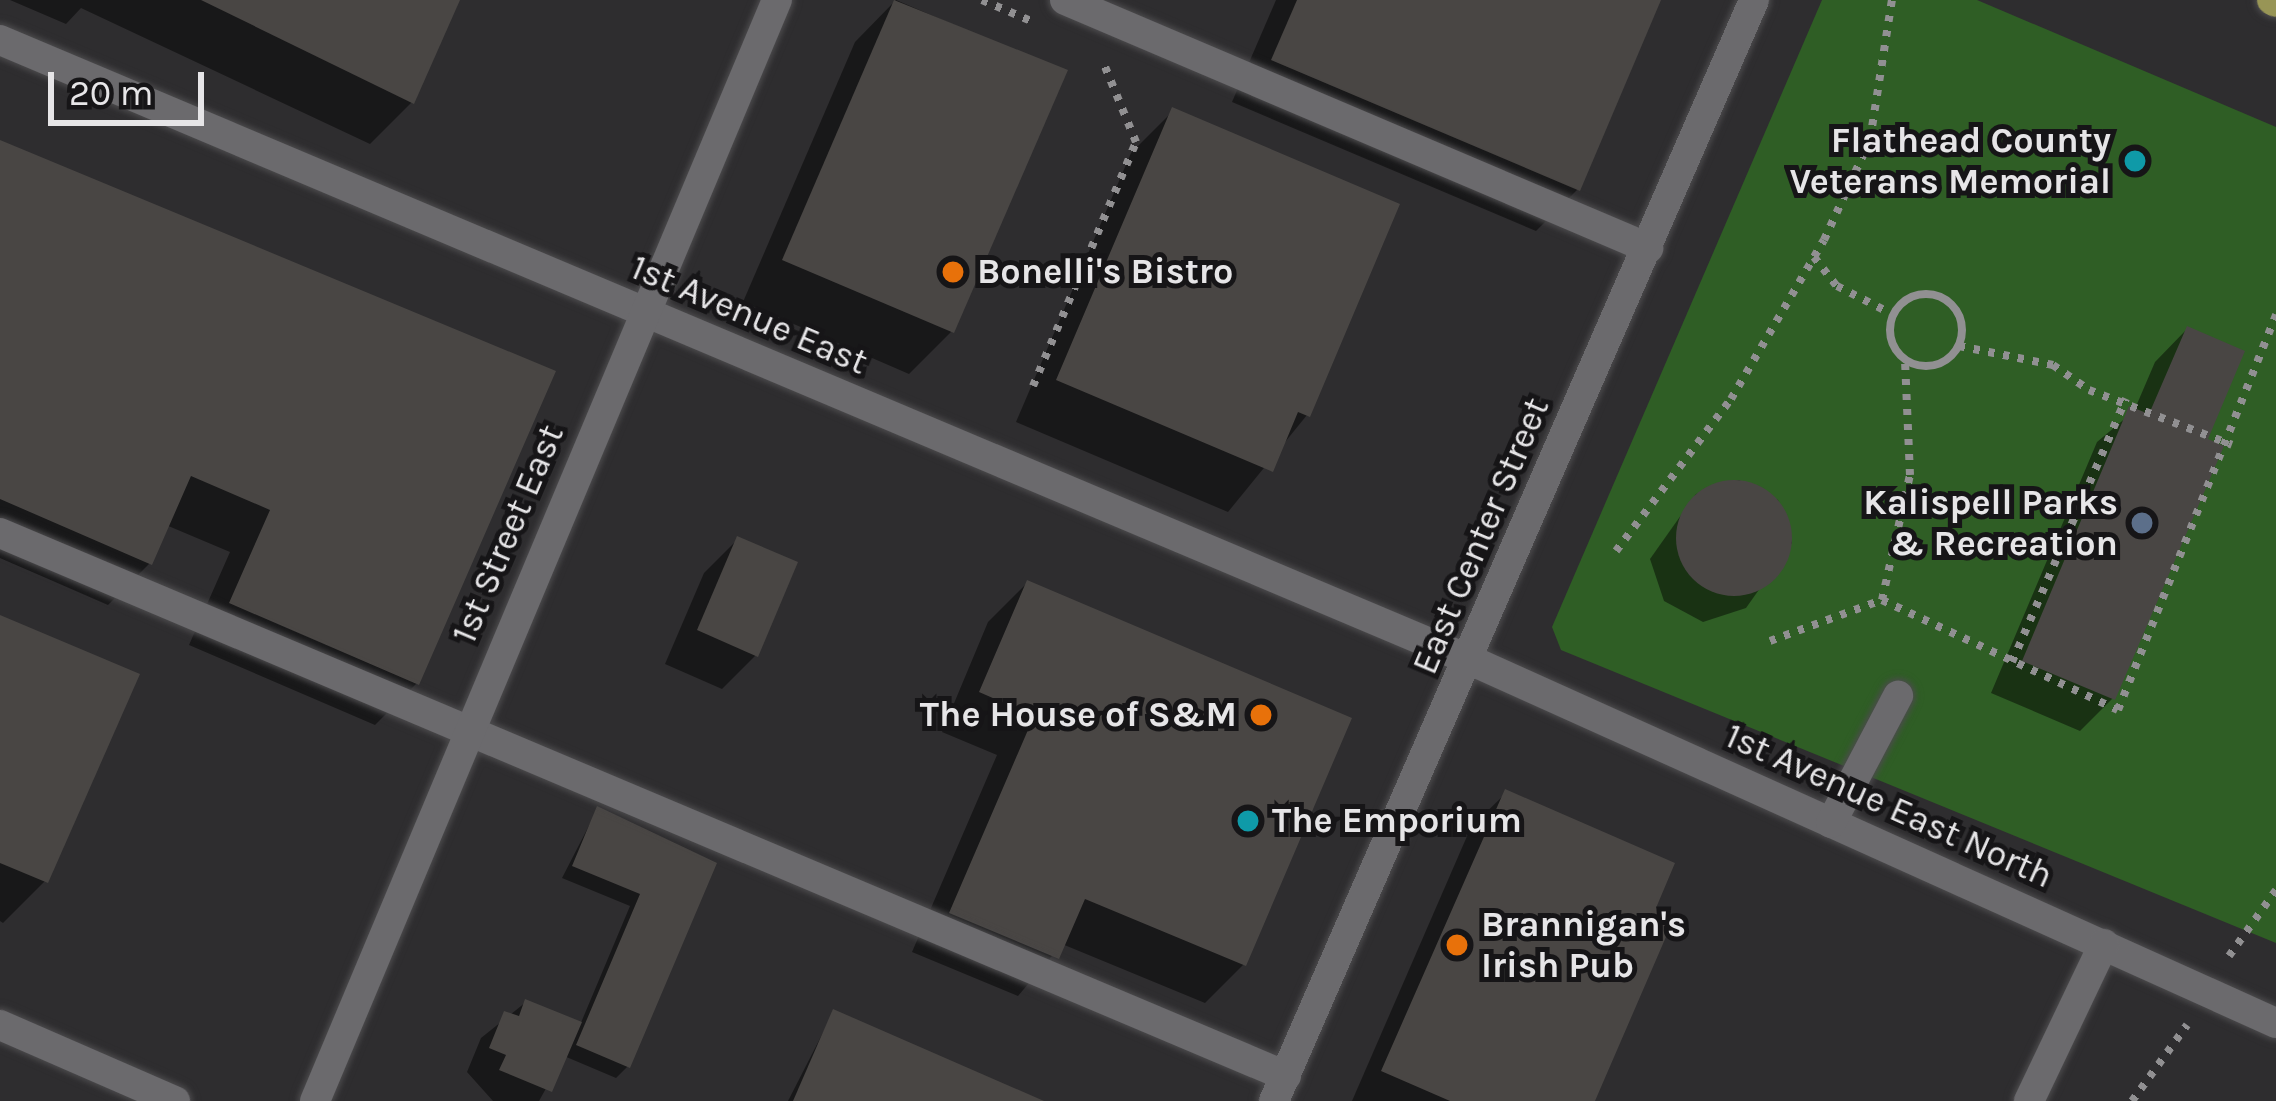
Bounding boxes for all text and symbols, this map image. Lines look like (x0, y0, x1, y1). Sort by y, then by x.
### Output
scale bar (54, 48, 210, 122)
text: 20 m (69, 72, 153, 114)
place label: Flathead County Veterans Memorial (1790, 118, 2111, 203)
marker: Flathead County Veterans Memorial (2122, 148, 2148, 174)
street label: 1st Avenue East (624, 246, 874, 384)
place label: Bonelli's Bistro (977, 250, 1233, 294)
marker: Bonelli's Bistro (940, 259, 966, 285)
street label: East Center Street (1403, 391, 1559, 681)
street label: 1st Street East (443, 418, 573, 650)
place label: Kalispell Parks & Recreation (1863, 480, 2118, 565)
marker: Kalispell Parks & Recreation (2129, 510, 2155, 536)
place label: The House of S&M (920, 693, 1237, 737)
marker: The House of S&M (1248, 702, 1274, 728)
street label: 1st Avenue East North (1719, 714, 2059, 898)
place label: The Emporium (1272, 799, 1522, 843)
marker: The Emporium (1235, 808, 1261, 834)
place label: Brannigan's Irish Pub (1481, 902, 1686, 987)
marker: Brannigan's Irish Pub (1444, 932, 1470, 958)

